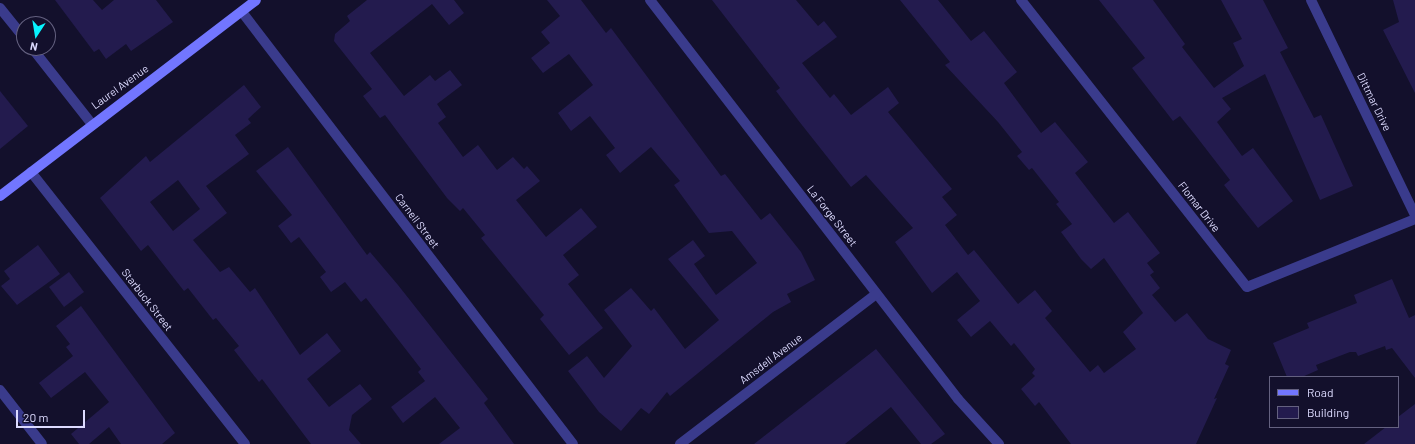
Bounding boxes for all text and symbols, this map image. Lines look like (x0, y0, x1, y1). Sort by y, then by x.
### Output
north arrow (16, 16, 56, 56)
text: N (29, 40, 39, 54)
street label: Laurel Avenue (89, 62, 151, 112)
street label: Dittmar Drive (1354, 71, 1394, 133)
street label: Flomar Drive (1175, 179, 1223, 235)
street label: La Forge Street (804, 183, 860, 249)
street label: Carnell Street (392, 191, 442, 251)
street label: Starbuck Street (119, 266, 175, 334)
street label: Amsdell Avenue (737, 331, 805, 387)
legend (1269, 376, 1399, 428)
text: Road (1307, 385, 1334, 399)
scale bar (18, 402, 87, 428)
text: Building (1307, 405, 1349, 419)
text: 20 m (23, 410, 49, 424)

